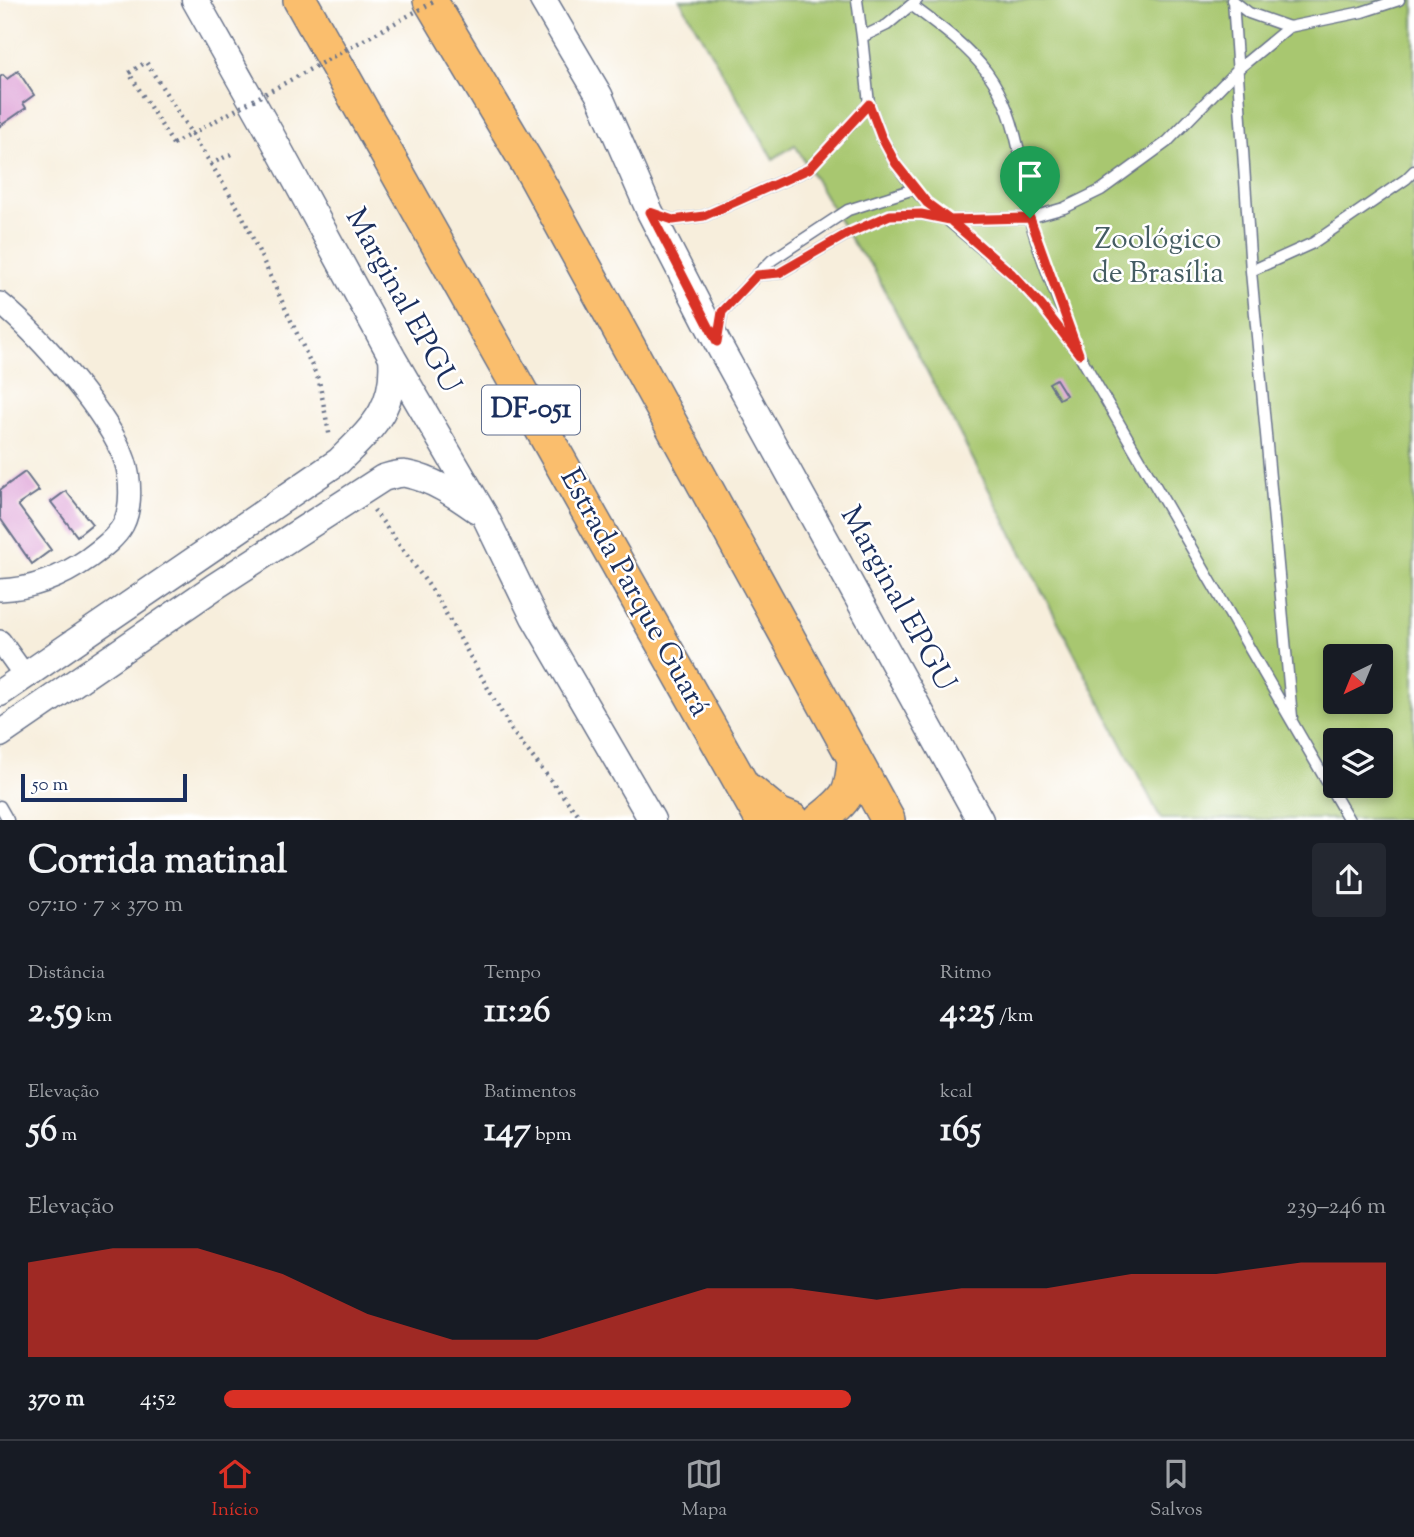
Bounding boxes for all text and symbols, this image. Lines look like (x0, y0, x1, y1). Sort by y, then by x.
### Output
pin (1000, 146, 1060, 218)
icon: arrive (1011, 157, 1049, 195)
street label: Marginal EPGU (333, 201, 471, 401)
park label: Zoológico de Brasília (1092, 219, 1224, 296)
road number: DF-051 (482, 386, 580, 434)
street label: Estrada Parque Guará (548, 461, 720, 725)
street label: Marginal EPGU (828, 499, 966, 699)
north arrow (1323, 644, 1393, 714)
map controls (1323, 644, 1393, 798)
button: layers (1323, 728, 1393, 798)
scale bar (21, 771, 187, 802)
text: 50 m (32, 772, 68, 799)
text: Corrida matinal (28, 836, 287, 890)
button: share (1312, 843, 1386, 917)
text: 07:10 · 7 × 370 m (28, 889, 183, 922)
text: Distância (28, 960, 105, 987)
text: Tempo (484, 960, 541, 987)
text: Ritmo (940, 960, 991, 987)
text: 2.59 (28, 987, 82, 1038)
text: 11:26 (484, 987, 551, 1038)
text: 4:25 (940, 987, 995, 1038)
text: km (82, 1003, 112, 1030)
text: /km (995, 1003, 1034, 1030)
text: Elevação (28, 1079, 99, 1106)
text: Batimentos (484, 1079, 576, 1106)
text: kcal (940, 1079, 973, 1106)
text: 56 (28, 1106, 57, 1157)
text: 147 (484, 1106, 531, 1157)
text: 165 (940, 1106, 981, 1157)
text: m (57, 1122, 77, 1149)
text: bpm (531, 1122, 572, 1149)
text: Elevação (28, 1191, 114, 1224)
text: 239–246 m (1286, 1191, 1386, 1224)
text: 370 m (28, 1383, 84, 1416)
text: 4:52 (140, 1383, 176, 1416)
tab: Início (212, 1455, 259, 1524)
tab: Mapa (682, 1455, 727, 1524)
tab: Salvos (1150, 1455, 1202, 1524)

